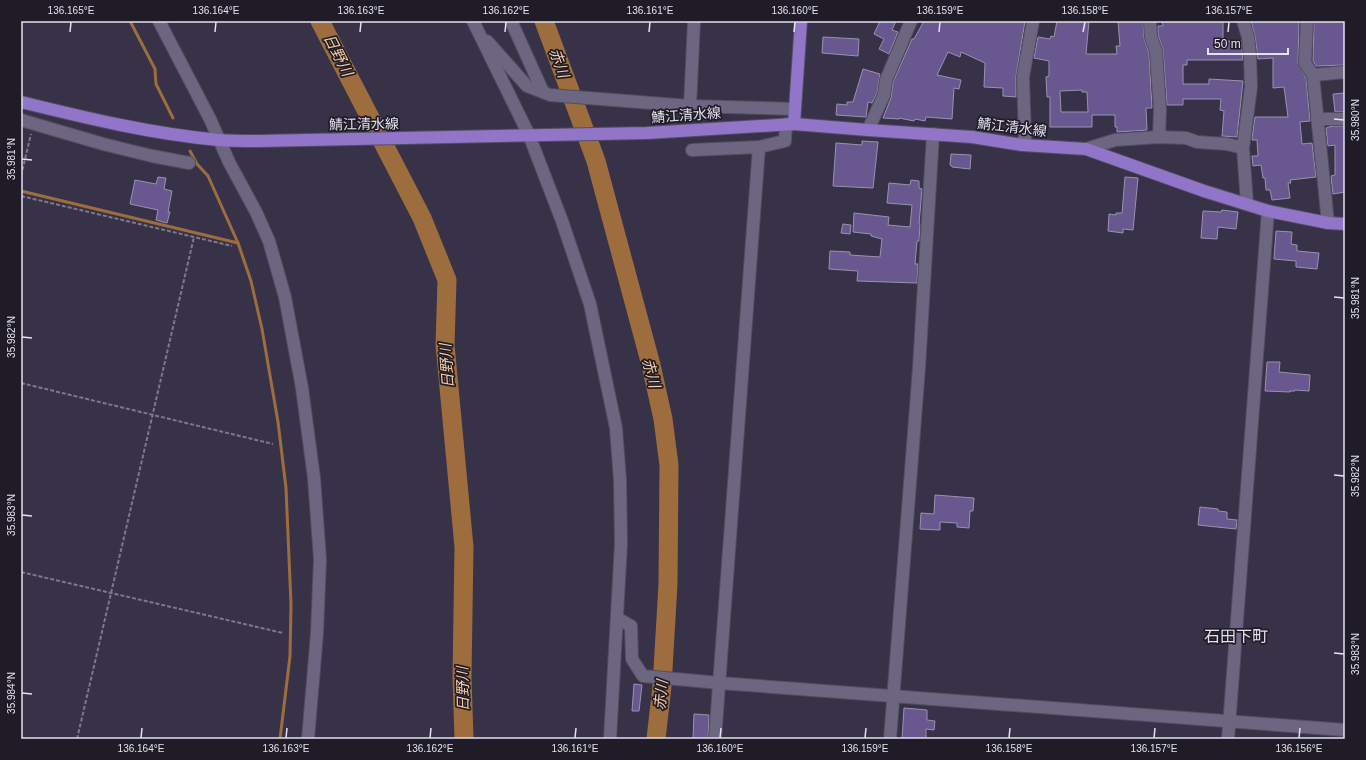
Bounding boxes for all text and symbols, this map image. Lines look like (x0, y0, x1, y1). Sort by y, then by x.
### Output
text: 136.165°E (48, 5, 95, 16)
text: 136.164°E (193, 5, 240, 16)
text: 136.163°E (338, 5, 385, 16)
text: 136.162°E (483, 5, 530, 16)
text: 136.161°E (627, 5, 674, 16)
text: 136.160°E (772, 5, 819, 16)
text: 136.159°E (917, 5, 964, 16)
text: 136.158°E (1062, 5, 1109, 16)
text: 136.157°E (1206, 5, 1253, 16)
scale bar (1208, 30, 1288, 56)
water label: 日野川 (321, 31, 357, 80)
text: 50 m (1214, 37, 1241, 51)
water label: 赤川 (546, 46, 573, 82)
text: 35.980°N (1350, 99, 1361, 141)
street label: 鯖江清水線 (651, 105, 721, 125)
street label: 鯖江清水線 (329, 115, 399, 133)
street label: 鯖江清水線 (976, 115, 1048, 139)
text: 35.981°N (6, 138, 17, 180)
text: 35.981°N (1350, 277, 1361, 319)
text: 35.982°N (6, 316, 17, 358)
water label: 日野川 (436, 341, 457, 389)
water label: 赤川 (639, 356, 664, 391)
text: 35.982°N (1350, 455, 1361, 497)
text: 35.983°N (6, 494, 17, 536)
district label: 石田下町 (1204, 628, 1268, 645)
text: 35.983°N (1350, 633, 1361, 675)
water label: 日野川 (454, 664, 471, 712)
text: 35.984°N (6, 672, 17, 714)
water label: 赤川 (650, 677, 671, 711)
text: 136.164°E (118, 743, 165, 754)
text: 136.163°E (263, 743, 310, 754)
text: 136.162°E (407, 743, 454, 754)
text: 136.161°E (552, 743, 599, 754)
text: 136.160°E (697, 743, 744, 754)
text: 136.159°E (842, 743, 889, 754)
text: 136.158°E (986, 743, 1033, 754)
text: 136.157°E (1131, 743, 1178, 754)
text: 136.156°E (1276, 743, 1323, 754)

